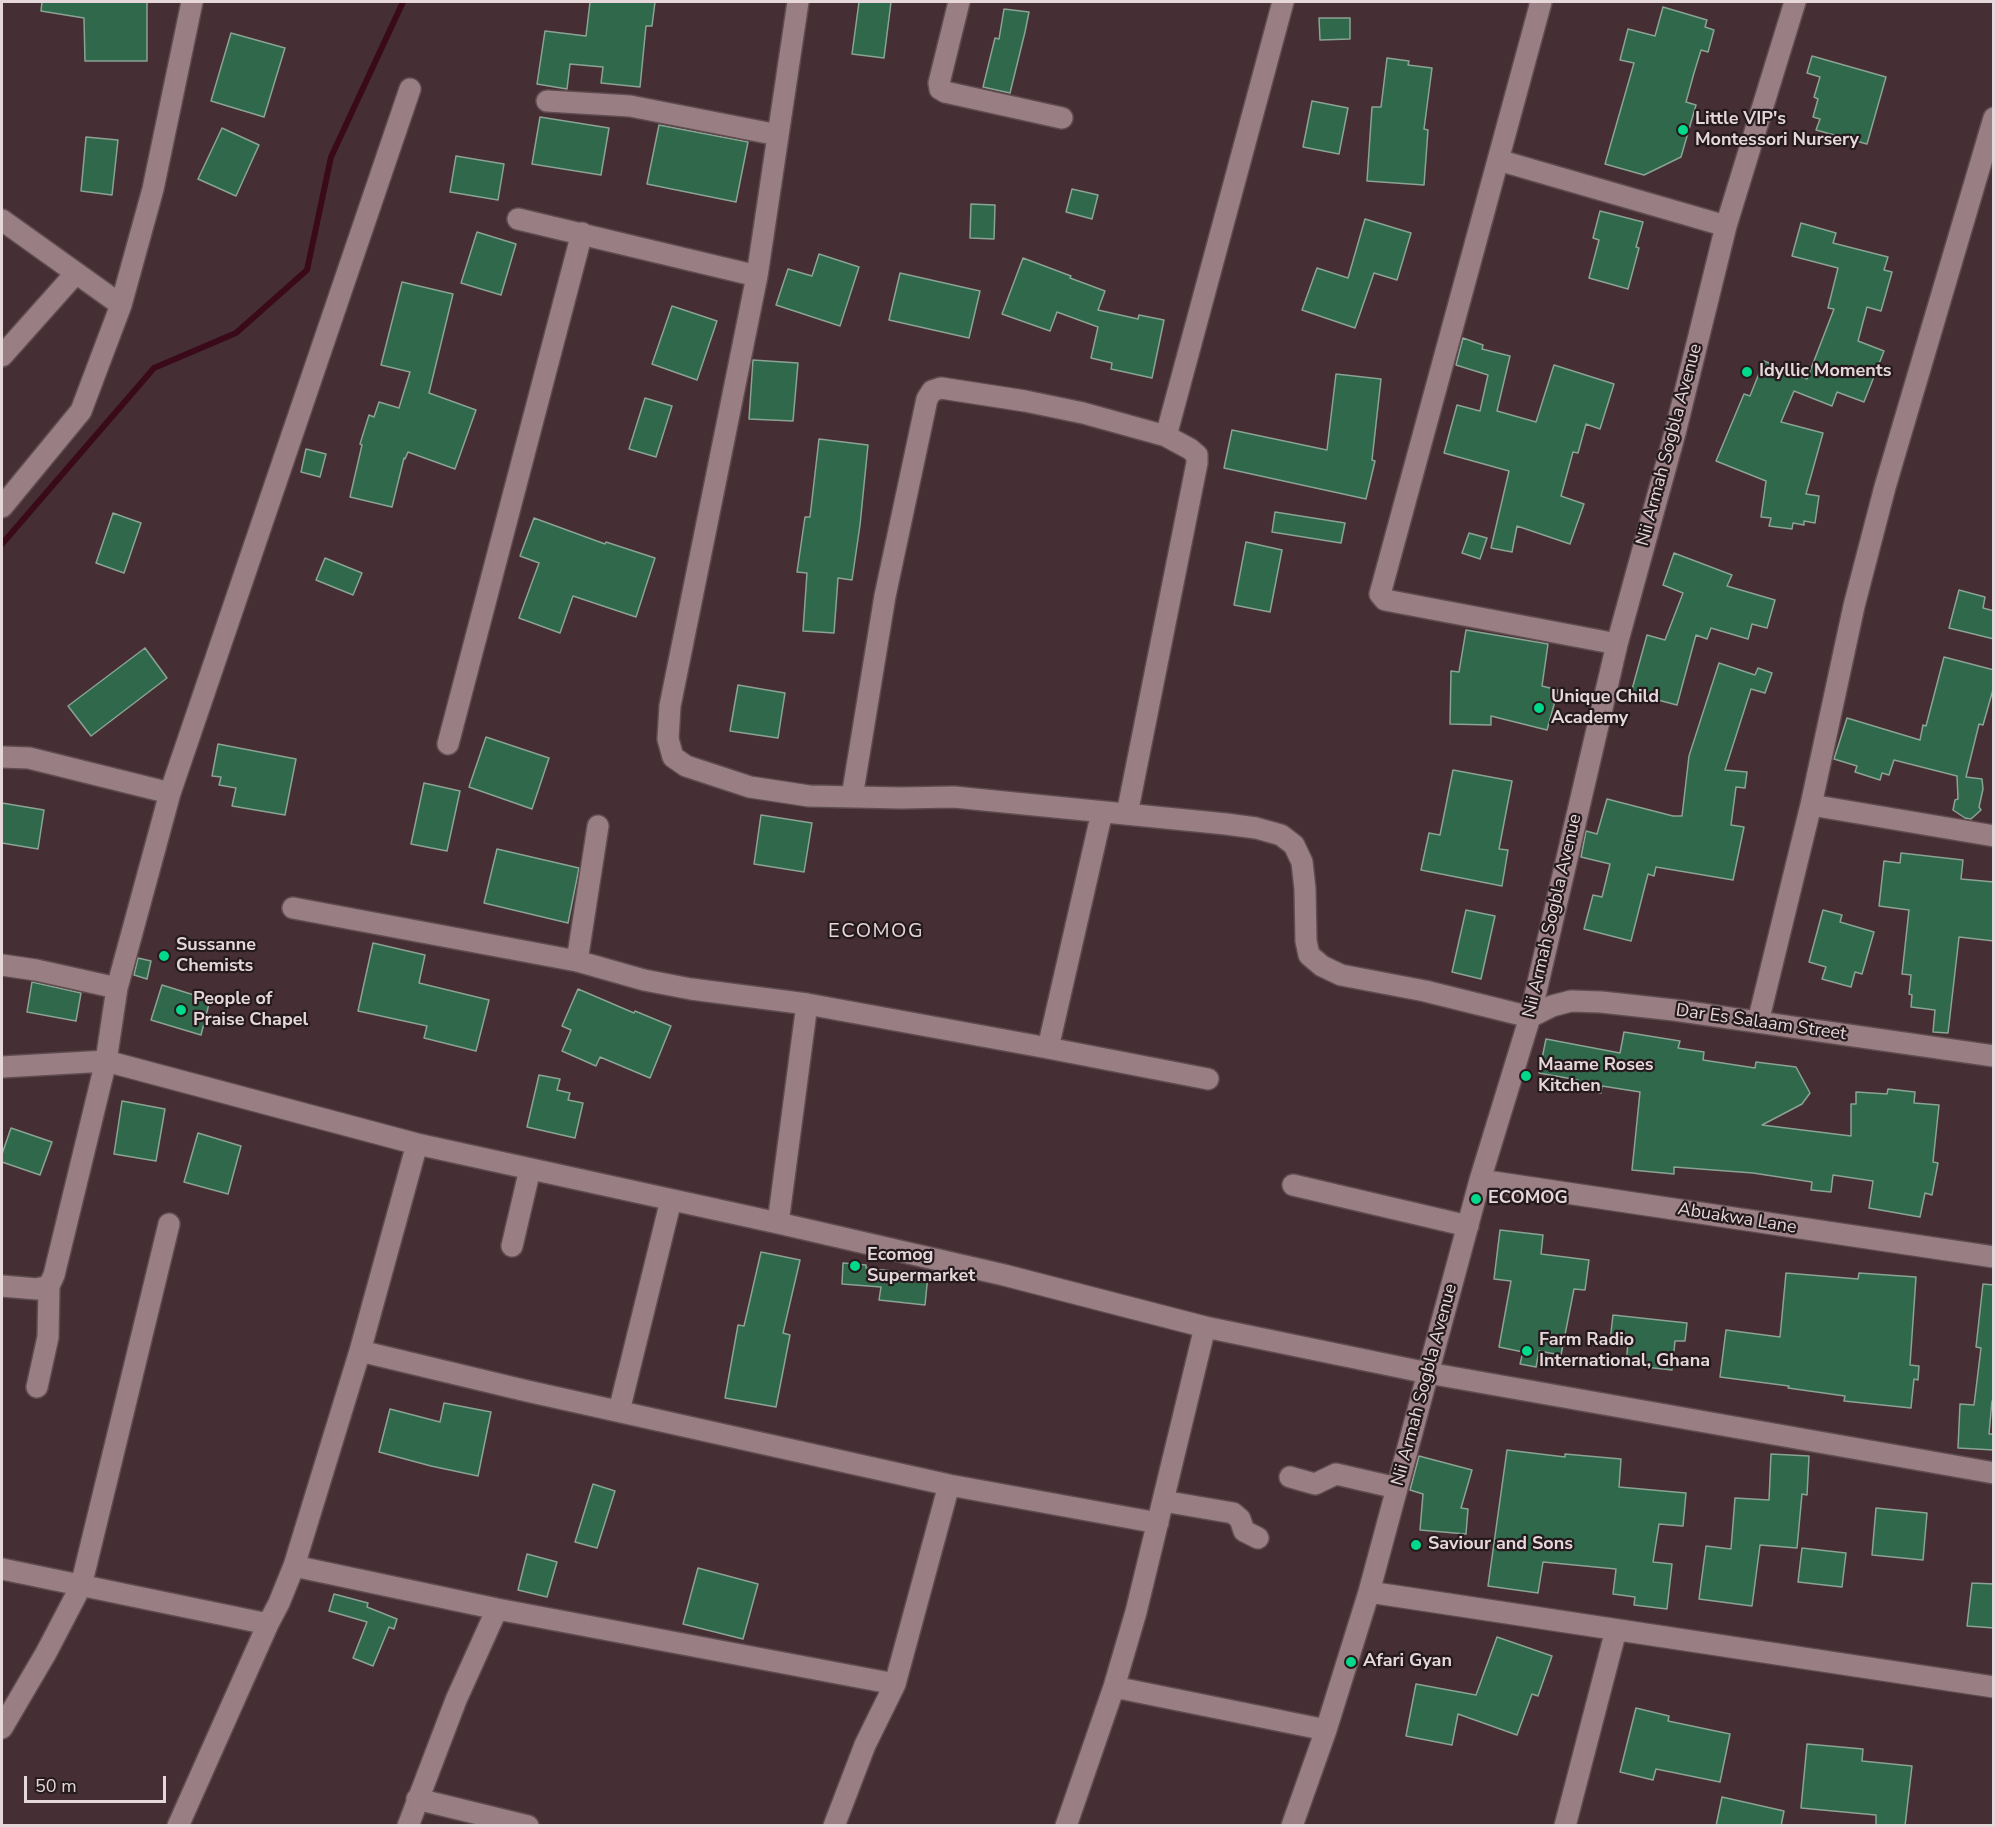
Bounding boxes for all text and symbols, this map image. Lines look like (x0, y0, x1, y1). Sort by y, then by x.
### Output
place label: Little VIP's Montessori Nursery (1695, 109, 1859, 152)
marker: Little VIP's Montessori Nursery (1676, 123, 1690, 137)
street label: Nii Armah Sogbla Avenue (1633, 341, 1707, 549)
place label: Idyllic Moments (1759, 361, 1892, 383)
marker: Idyllic Moments (1740, 365, 1754, 379)
place label: Unique Child Academy (1551, 687, 1659, 730)
marker: Unique Child Academy (1532, 701, 1546, 715)
street label: Nii Armah Sogbla Avenue (1519, 812, 1587, 1020)
district label: ECOMOG (828, 920, 924, 944)
place label: Sussanne Chemists (176, 935, 256, 978)
marker: Sussanne Chemists (157, 949, 171, 963)
place label: People of Praise Chapel (193, 989, 308, 1032)
street label: Dar Es Salaam Street (1674, 1000, 1848, 1046)
marker: People of Praise Chapel (174, 1003, 188, 1017)
place label: Maame Roses Kitchen (1538, 1055, 1654, 1098)
marker: Maame Roses Kitchen (1519, 1069, 1533, 1083)
place label: ECOMOG (1488, 1188, 1568, 1210)
marker: ECOMOG (1469, 1192, 1483, 1206)
street label: Abuakwa Lane (1676, 1199, 1798, 1239)
place label: Ecomog Supermarket (867, 1245, 975, 1288)
marker: Ecomog Supermarket (848, 1259, 862, 1273)
street label: Nii Armah Sogbla Avenue (1388, 1281, 1462, 1489)
place label: Farm Radio International, Ghana (1539, 1330, 1710, 1372)
marker: Farm Radio International, Ghana (1520, 1344, 1534, 1358)
place label: Saviour and Sons (1428, 1534, 1573, 1556)
marker: Saviour and Sons (1409, 1538, 1423, 1552)
place label: Afari Gyan (1363, 1651, 1452, 1673)
marker: Afari Gyan (1344, 1655, 1358, 1669)
scale bar (27, 1764, 170, 1802)
text: 50 m (35, 1774, 77, 1798)

